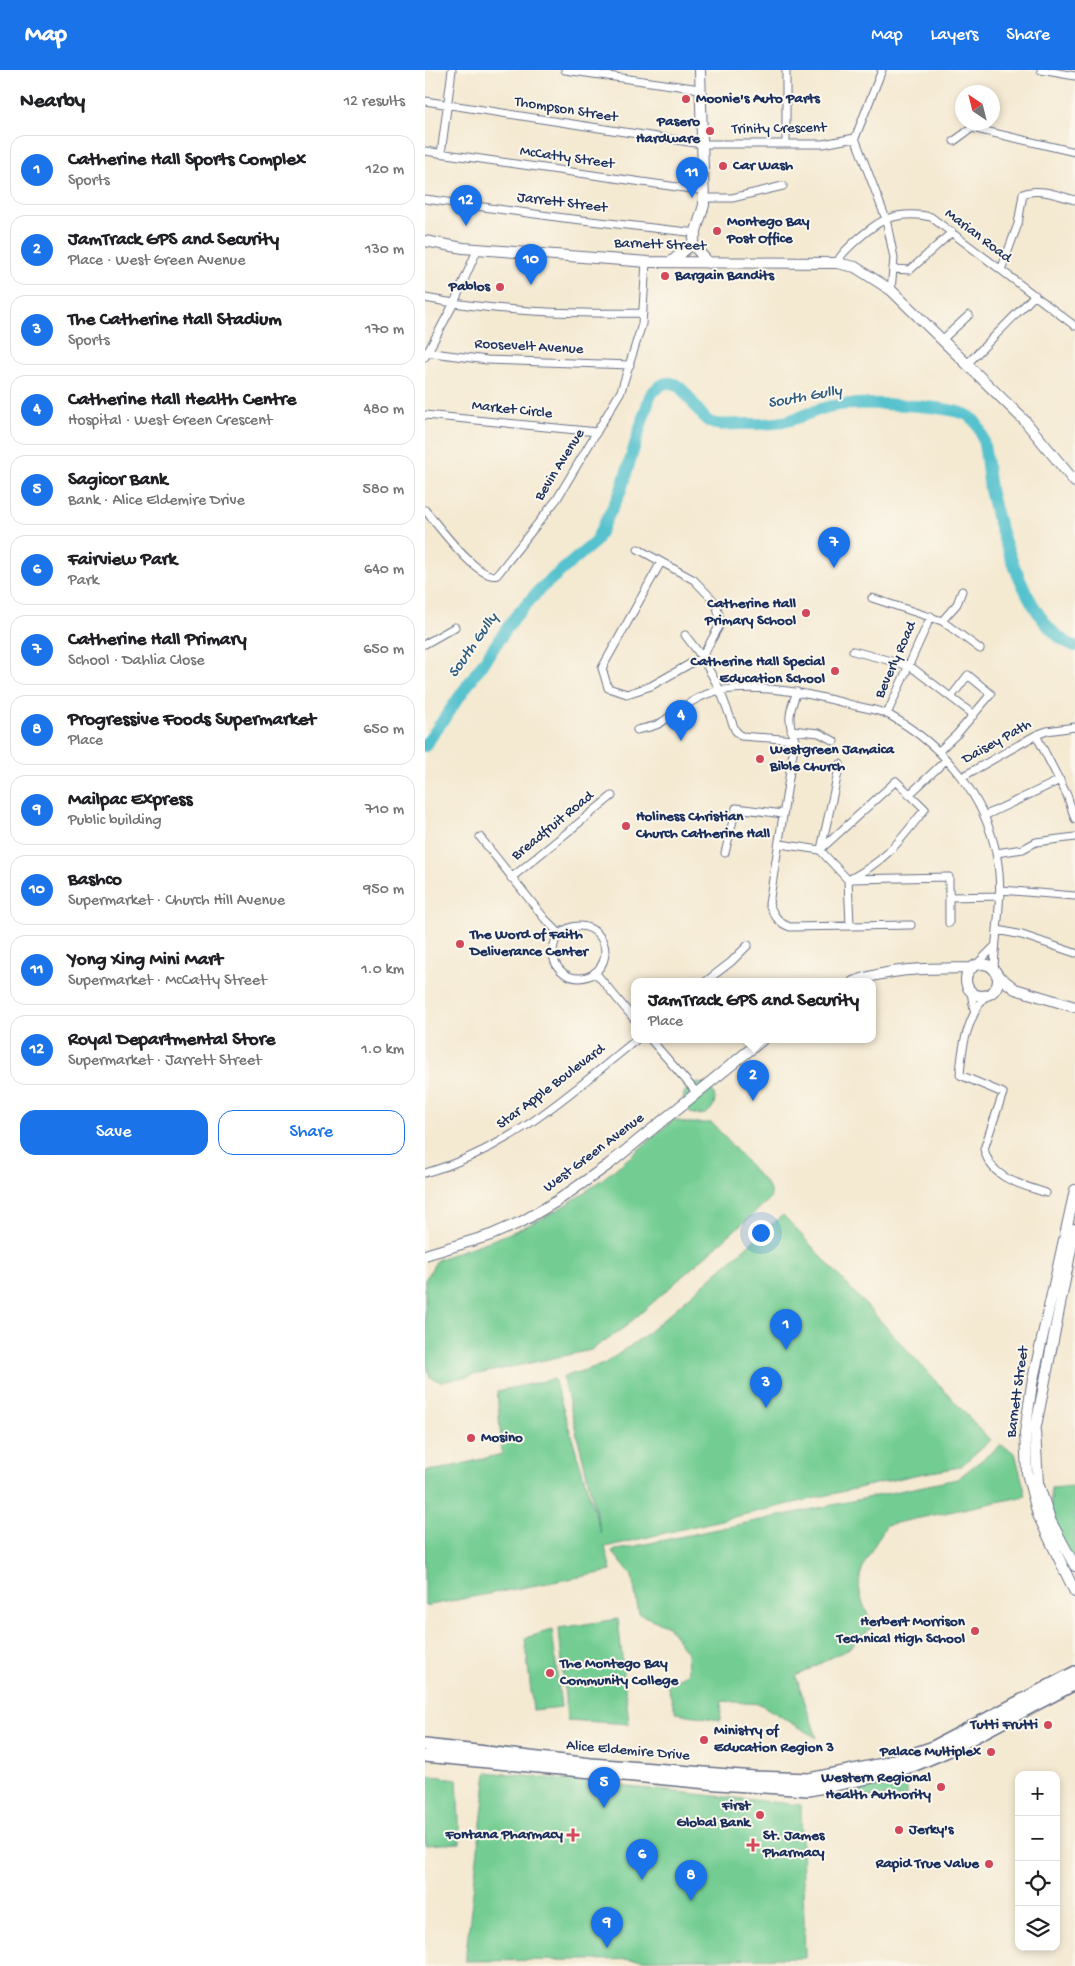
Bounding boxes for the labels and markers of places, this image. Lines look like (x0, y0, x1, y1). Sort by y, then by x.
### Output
place label: Moonie's Auto Parts (696, 90, 821, 108)
marker: Moonie's Auto Parts (680, 93, 692, 105)
place label: Pasero Hardware (636, 113, 701, 148)
marker: Pasero Hardware (704, 125, 716, 137)
pin: 11 (676, 157, 708, 198)
place label: Car Wash (732, 157, 793, 175)
marker: Car Wash (717, 160, 729, 172)
pin: 12 (450, 185, 482, 226)
place label: Montego Bay Post Office (726, 213, 810, 248)
marker: Montego Bay Post Office (711, 225, 723, 237)
pin: 10 (515, 244, 547, 285)
place label: Bargain Bandits (674, 267, 775, 285)
marker: Bargain Bandits (659, 270, 671, 282)
place label: Pablos (448, 278, 491, 296)
marker: Pablos (494, 281, 506, 293)
pin: 7 (818, 527, 850, 568)
place label: Catherine Hall Primary School (704, 595, 797, 630)
marker: Catherine Hall Primary School (800, 607, 812, 619)
place label: Catherine Hall Special Education School (690, 653, 826, 688)
marker: Catherine Hall Special Education School (829, 665, 841, 677)
pin: 4 (665, 700, 697, 741)
place label: Westgreen Jamaica Bible Church (769, 741, 895, 776)
marker: Westgreen Jamaica Bible Church (754, 753, 766, 765)
place label: Holiness Christian Church Catherine Hall (635, 808, 771, 843)
marker: Holiness Christian Church Catherine Hall (620, 820, 632, 832)
place label: The Word of Faith Deliverance Center (468, 926, 589, 961)
marker: The Word of Faith Deliverance Center (454, 938, 466, 950)
pin: 2 (737, 1060, 769, 1101)
pin: 1 (770, 1309, 802, 1350)
pin: 3 (750, 1367, 782, 1408)
place label: Mosino (481, 1429, 523, 1447)
marker: Mosino (465, 1432, 477, 1444)
place label: Herbert Morrison Technical High School (836, 1613, 966, 1648)
marker: Herbert Morrison Technical High School (969, 1625, 981, 1637)
place label: The Montego Bay Community College (559, 1655, 679, 1690)
marker: The Montego Bay Community College (544, 1667, 556, 1679)
place label: Tutti Frutti (970, 1716, 1038, 1734)
marker: Tutti Frutti (1042, 1719, 1054, 1731)
place label: Ministry of Education Region 3 (714, 1722, 834, 1757)
marker: Ministry of Education Region 3 (698, 1734, 710, 1746)
place label: Palace Multiplex (879, 1743, 981, 1761)
marker: Palace Multiplex (985, 1746, 997, 1758)
pin: 5 (588, 1767, 620, 1808)
place label: Western Regional Health Authority (820, 1769, 932, 1804)
marker: Western Regional Health Authority (935, 1781, 947, 1793)
place label: First Global Bank (677, 1797, 752, 1832)
marker: First Global Bank (754, 1809, 766, 1821)
place label: Jerky's (908, 1821, 955, 1839)
marker: Jerky's (893, 1824, 905, 1836)
place label: Fontana Pharmacy (445, 1826, 564, 1844)
place label: St. James Pharmacy (762, 1827, 826, 1862)
marker: Fontana Pharmacy (567, 1829, 579, 1841)
pin: 6 (626, 1839, 658, 1880)
marker: St. James Pharmacy (747, 1839, 759, 1851)
place label: Rapid True Value (875, 1855, 980, 1873)
marker: Rapid True Value (983, 1858, 995, 1870)
pin: 8 (675, 1860, 707, 1901)
pin: 9 (591, 1907, 623, 1948)

